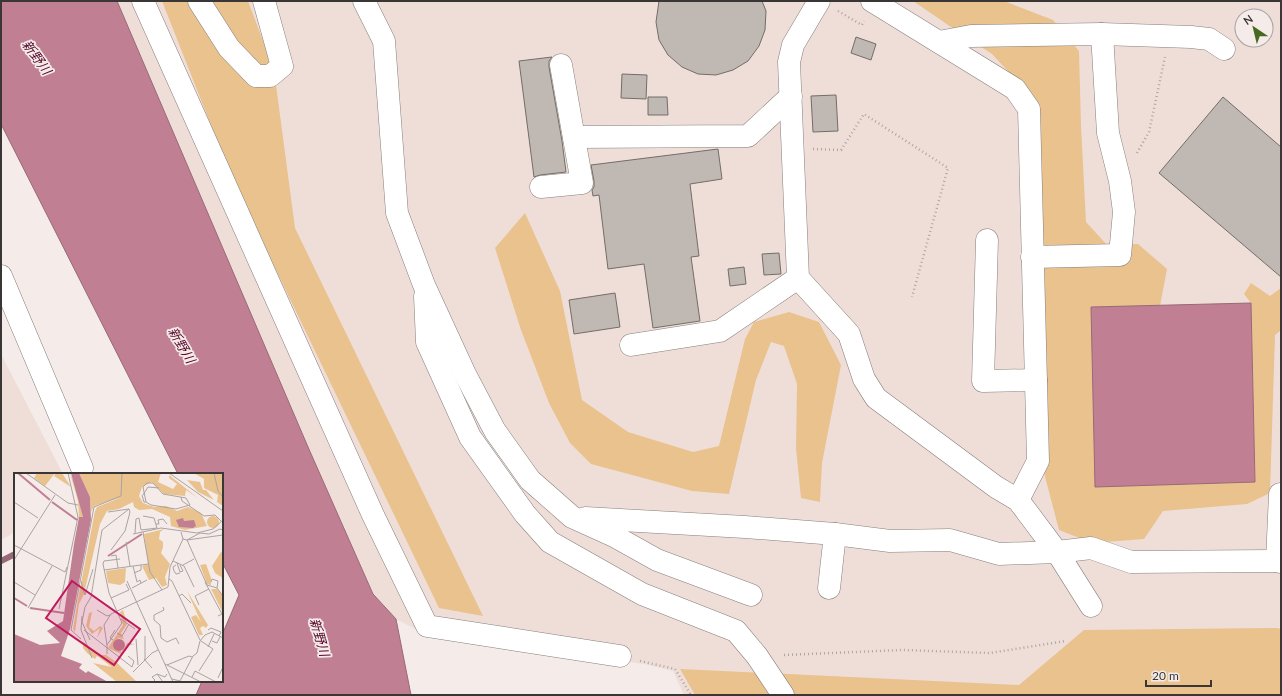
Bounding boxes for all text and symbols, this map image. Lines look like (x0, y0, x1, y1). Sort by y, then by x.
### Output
north arrow (1234, 8, 1274, 48)
text: N (1241, 12, 1255, 27)
water label: 新野川 (19, 37, 56, 79)
water label: 新野川 (165, 324, 200, 368)
inset map (14, 473, 223, 682)
water label: 新野川 (307, 616, 334, 660)
scale bar (1146, 662, 1211, 688)
text: 20 m (1152, 668, 1179, 683)

